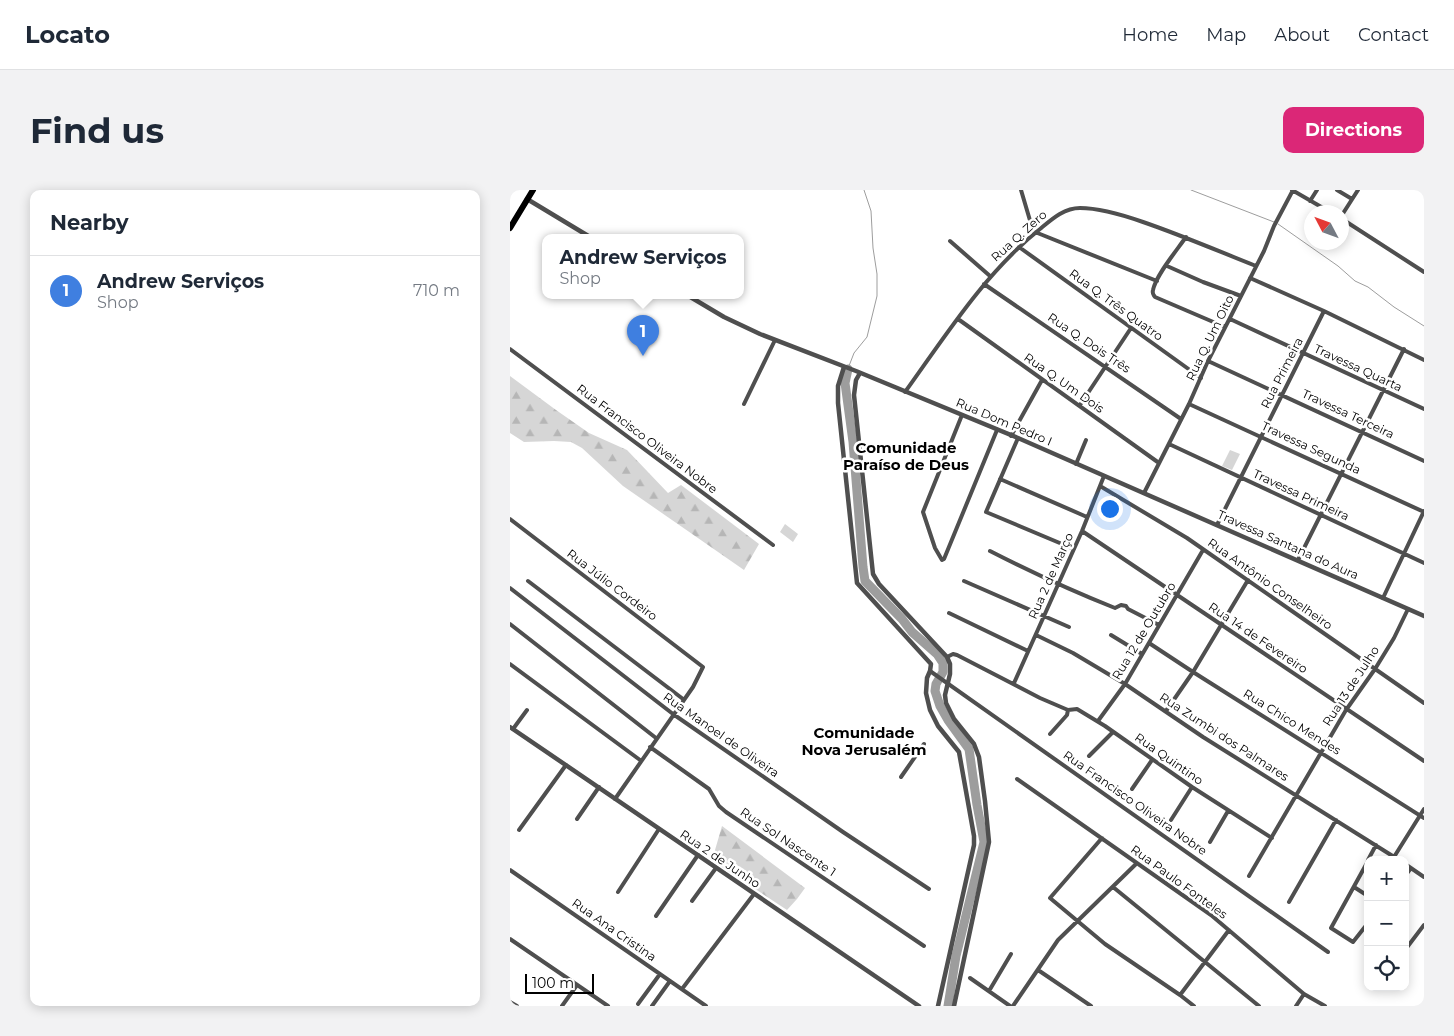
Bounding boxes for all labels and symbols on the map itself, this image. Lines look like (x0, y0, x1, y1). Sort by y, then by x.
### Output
north arrow (1304, 205, 1349, 250)
street label: Rua Q. Zero (988, 207, 1050, 264)
street label: Rua Q. Três Quatro (1066, 265, 1166, 344)
street label: Rua Q. Um Oito (1182, 293, 1237, 383)
street label: Rua Q. Dois Três (1045, 309, 1134, 376)
pin: 1 (627, 315, 659, 356)
street label: Rua Primeira (1257, 335, 1306, 411)
street label: Travessa Quarta (1312, 341, 1405, 395)
street label: Rua Q. Um Dois (1021, 349, 1107, 416)
street label: Rua Francisco Oliveira Nobre (574, 381, 721, 496)
street label: Travessa Terceira (1300, 386, 1397, 442)
street label: Rua Dom Pedro I (954, 394, 1055, 449)
street label: Travessa Segunda (1259, 418, 1363, 477)
district label: Comunidade Paraíso de Deus (843, 438, 969, 474)
street label: Travessa Primeira (1251, 466, 1352, 523)
your location (1097, 496, 1123, 522)
street label: Travessa Santana do Aura (1215, 507, 1361, 582)
street label: Rua 2 de Março (1025, 530, 1076, 621)
street label: Rua Antônio Conselheiro (1205, 535, 1336, 632)
street label: Rua Júlio Cordeiro (564, 546, 660, 624)
street label: Rua 12 de Outubro (1109, 579, 1179, 682)
street label: Rua 14 de Fevereiro (1206, 599, 1311, 676)
street label: Rua 13 de Julho (1319, 643, 1382, 729)
street label: Rua Chico Mendes (1241, 685, 1344, 758)
street label: Rua Manoel de Oliveira (660, 689, 782, 780)
street label: Rua Zumbi dos Palmares (1157, 689, 1292, 784)
district label: Comunidade Nova Jerusalém (801, 723, 927, 759)
street label: Rua Quintino (1132, 729, 1206, 788)
street label: Rua Francisco Oliveira Nobre (1060, 747, 1210, 858)
street label: Rua Sol Nascente 1 (738, 804, 839, 879)
street label: Rua 2 de Junho (677, 826, 763, 891)
street label: Rua Paulo Fonteles (1128, 842, 1231, 922)
street label: Rua Ana Cristina (569, 895, 659, 964)
scale bar (525, 971, 594, 994)

